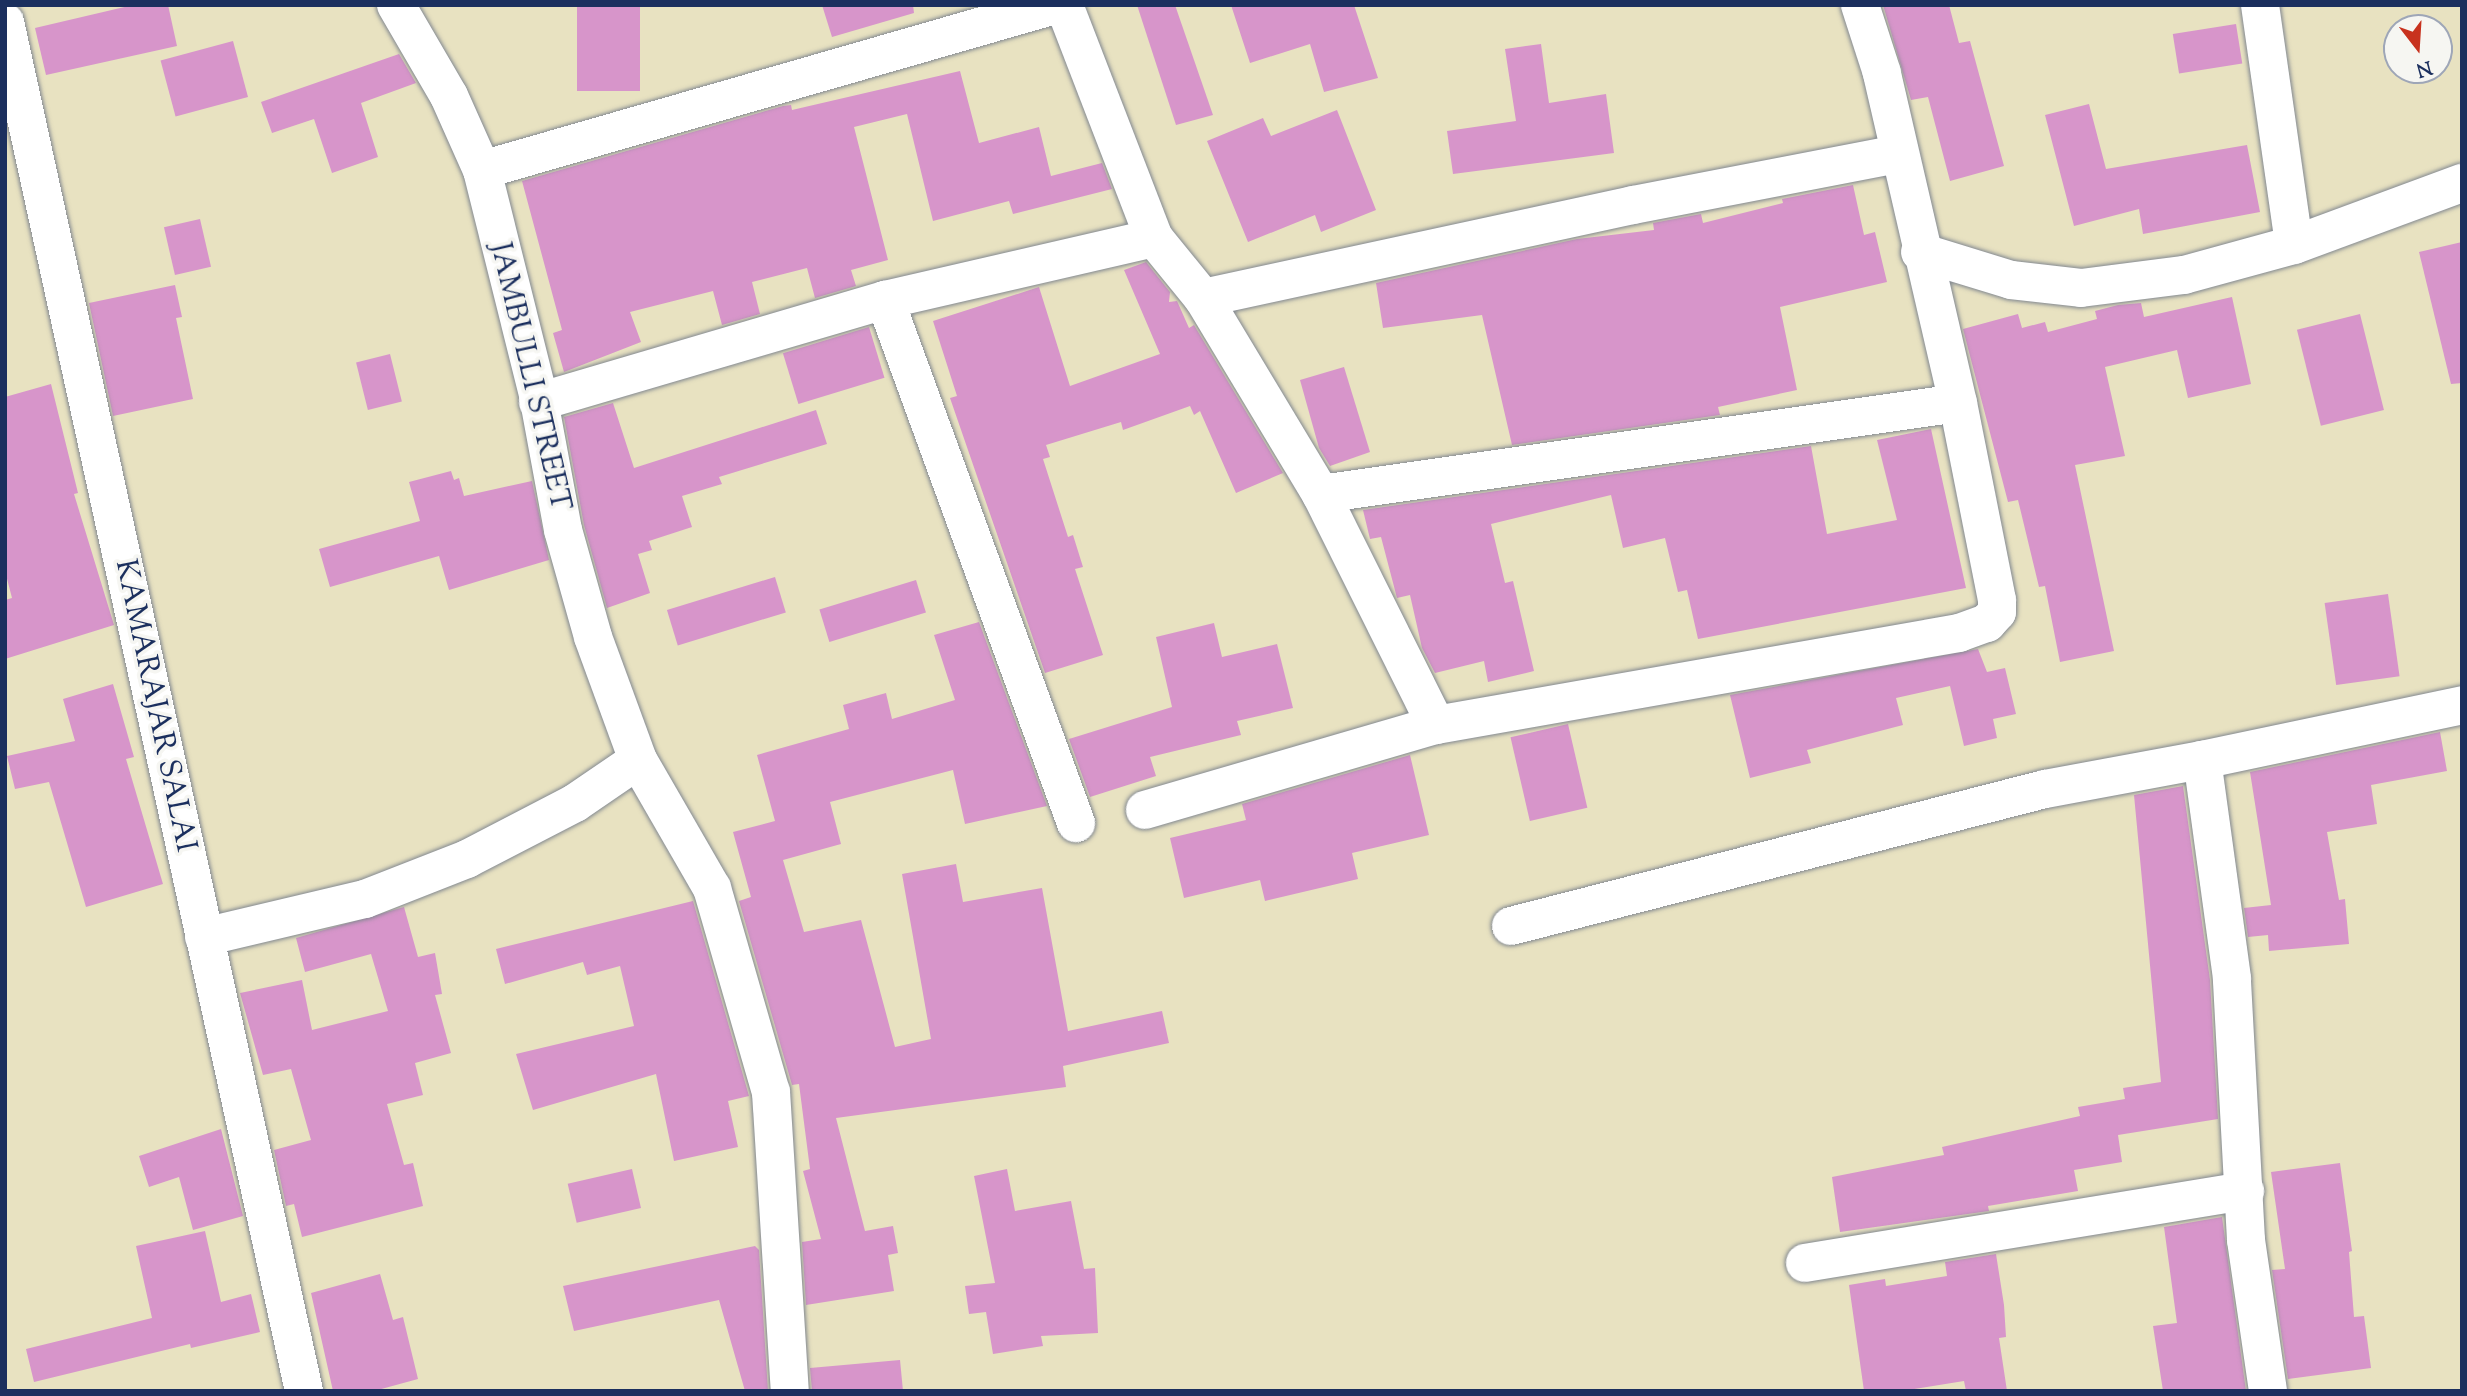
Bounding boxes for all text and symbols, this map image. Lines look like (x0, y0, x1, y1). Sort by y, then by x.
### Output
north arrow (2383, 14, 2453, 84)
text: N (2413, 53, 2435, 83)
street label: JAMBULLI STREET (481, 239, 577, 515)
street label: KAMARAJAR SALAI (105, 556, 203, 856)

